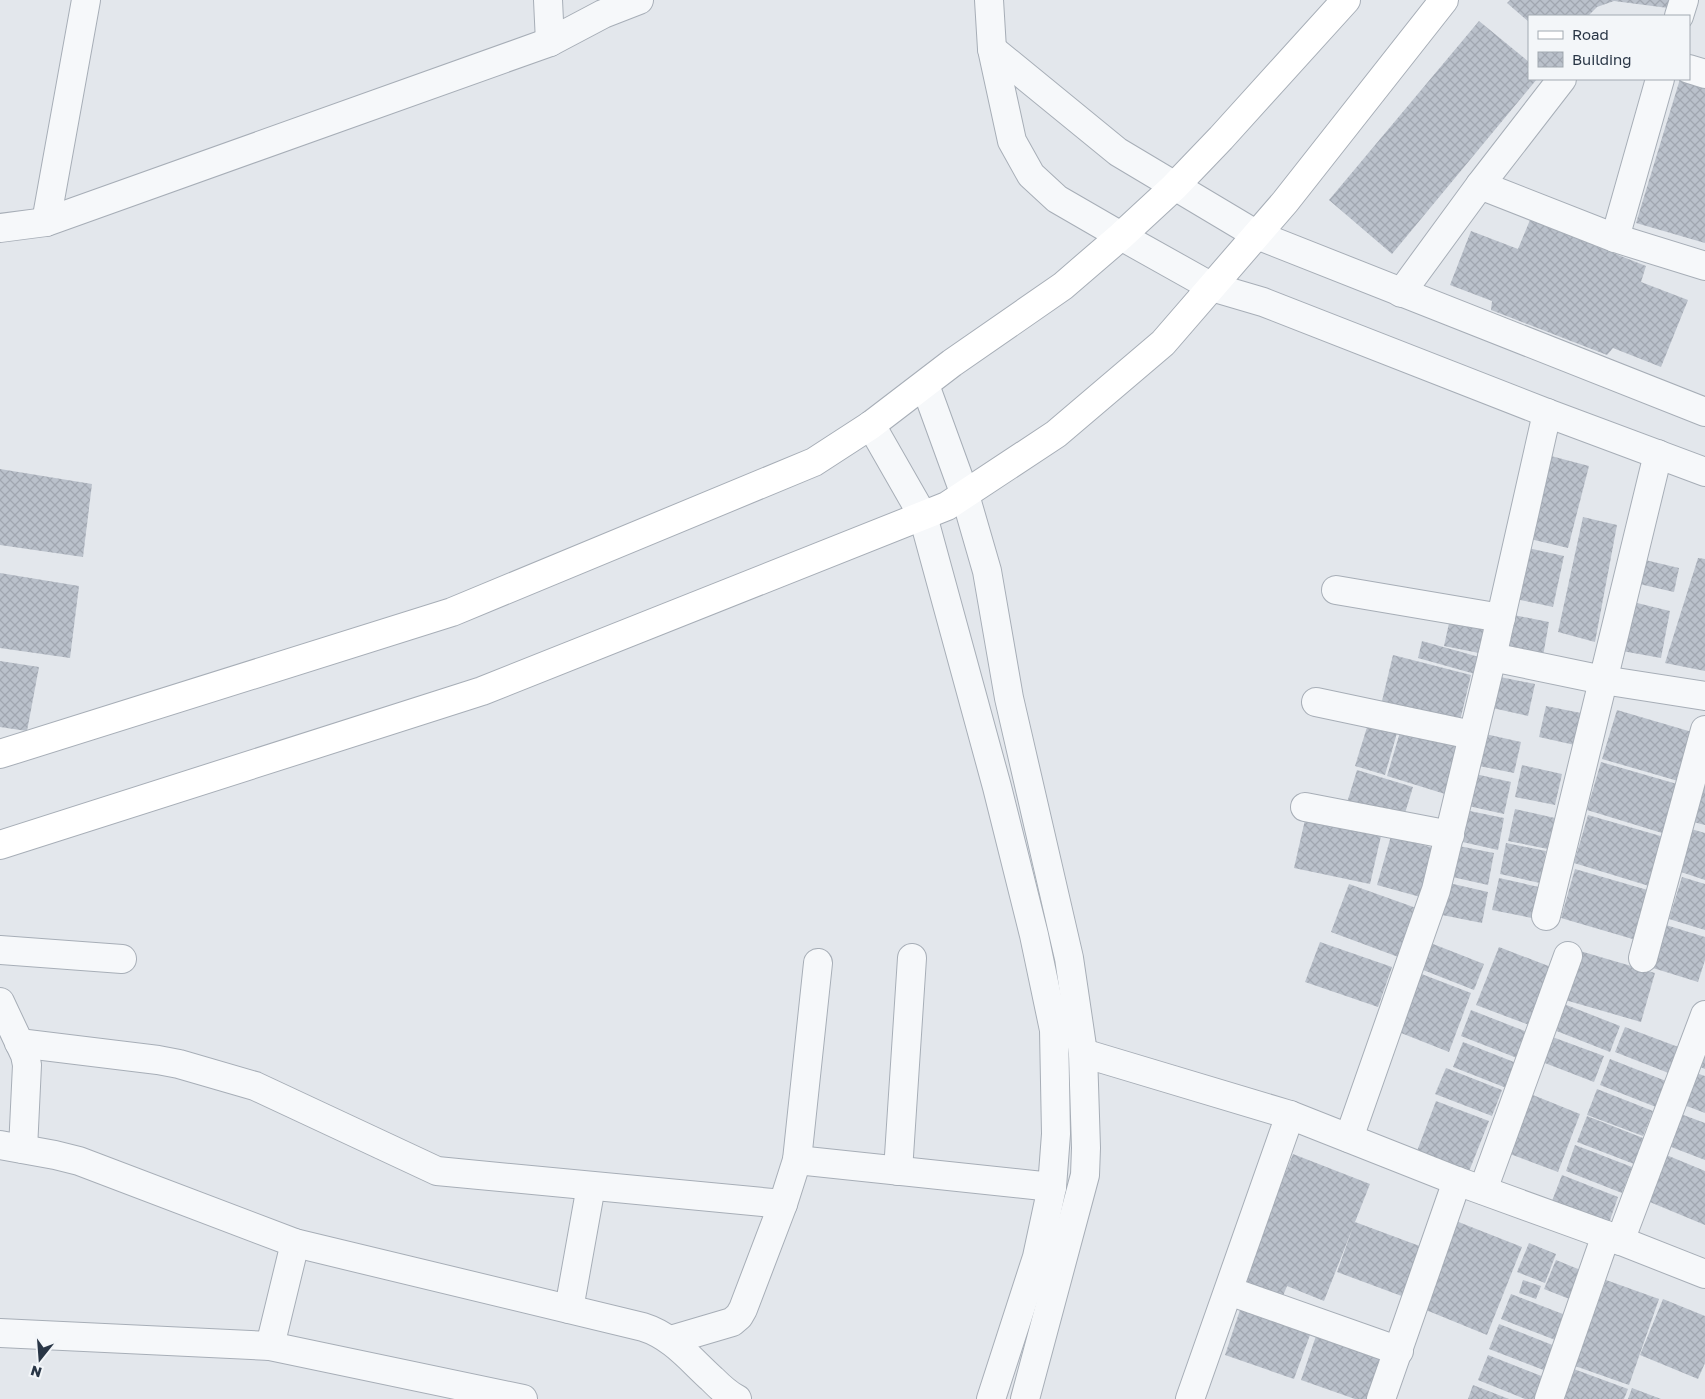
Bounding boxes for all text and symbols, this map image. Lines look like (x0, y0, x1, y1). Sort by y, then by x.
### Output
legend (1528, 15, 1690, 80)
text: Road (1572, 25, 1609, 43)
text: Building (1572, 50, 1632, 68)
north arrow (15, 1334, 65, 1384)
text: N (28, 1362, 44, 1382)

